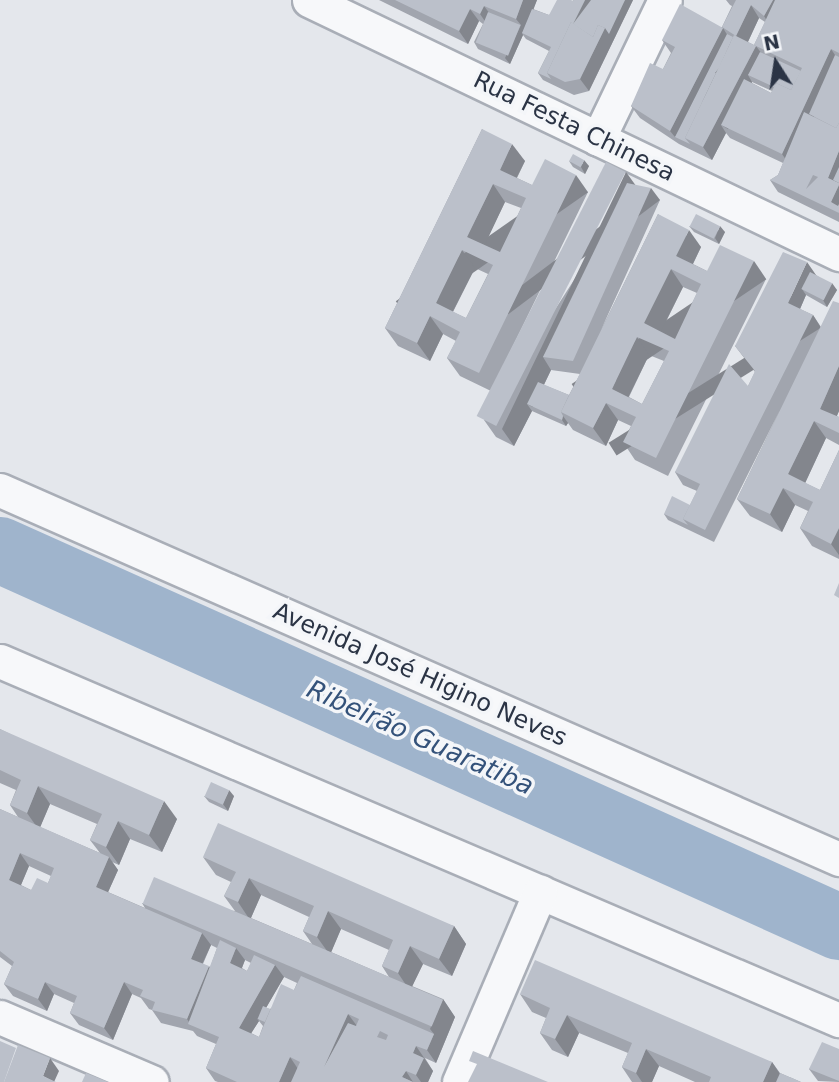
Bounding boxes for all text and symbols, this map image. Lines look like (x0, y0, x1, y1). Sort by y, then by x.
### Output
north arrow (741, 28, 811, 98)
text: N (762, 30, 782, 55)
street label: Rua Festa Chinesa (469, 66, 679, 188)
street label: Avenida José Higino Neves (269, 597, 571, 753)
water label: Ribeirão Guaratiba (302, 674, 538, 802)

